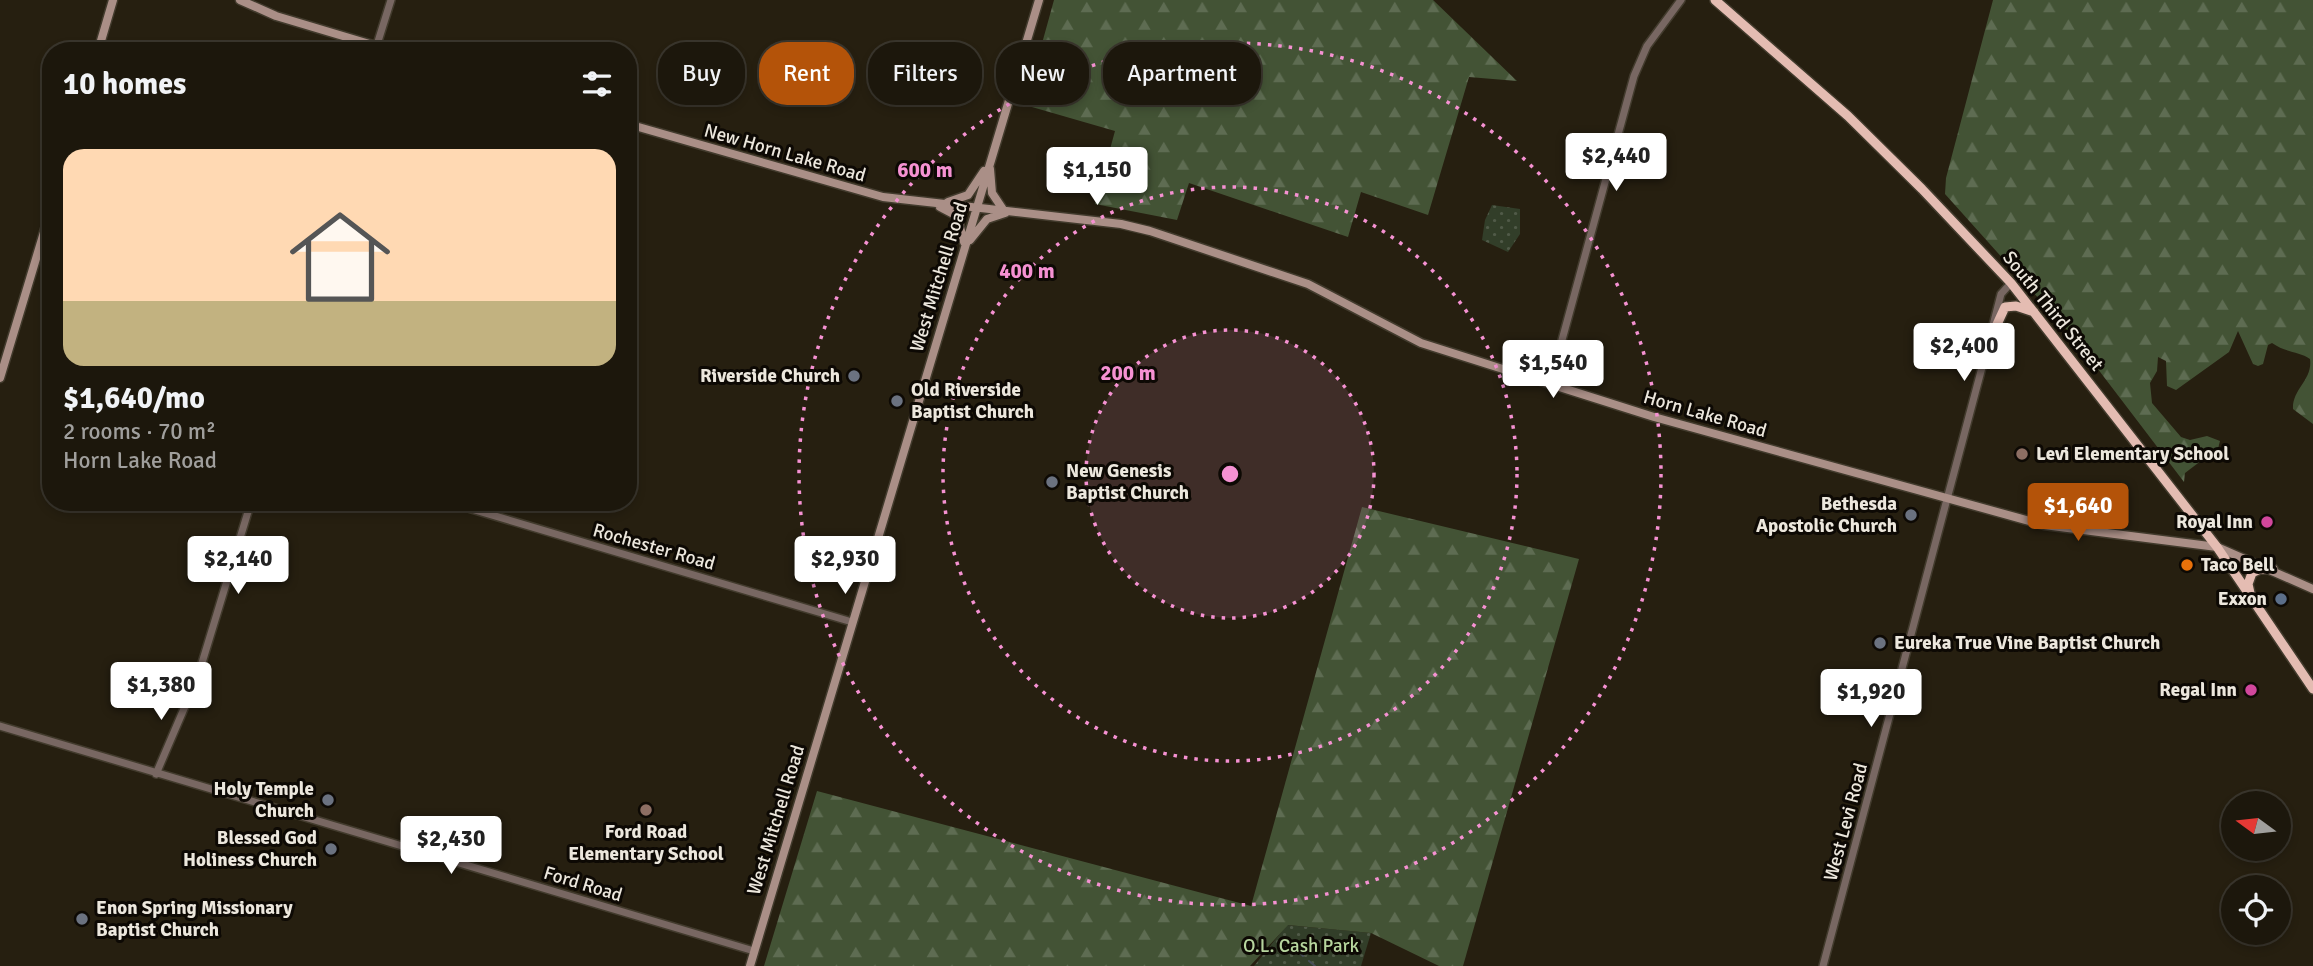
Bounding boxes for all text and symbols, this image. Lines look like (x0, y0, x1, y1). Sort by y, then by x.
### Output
chip: Buy (658, 42, 745, 105)
chip: Rent (759, 42, 854, 105)
chip: Filters (868, 42, 982, 105)
chip: New (996, 42, 1089, 105)
chip: Apartment (1103, 42, 1261, 105)
icon: filters (578, 65, 616, 103)
text: 10 homes (63, 66, 186, 103)
street label: New Horn Lake Road (701, 118, 869, 188)
pin: $2,440 (1559, 134, 1673, 193)
text: $2,440 (1582, 141, 1650, 170)
pin: $1,150 (1040, 148, 1154, 207)
text: $1,150 (1063, 155, 1131, 184)
text: 600 m (897, 157, 953, 183)
icon: home (277, 194, 403, 320)
street label: West Mitchell Road (905, 199, 973, 355)
street label: South Third Street (1997, 246, 2109, 376)
text: 400 m (999, 258, 1055, 284)
pin: $2,400 (1907, 324, 2021, 383)
text: $2,400 (1930, 331, 1998, 360)
pin: $1,540 (1496, 340, 1610, 400)
text: $1,540 (1519, 348, 1587, 377)
text: 200 m (1100, 360, 1156, 386)
place label: Riverside Church (700, 364, 840, 388)
marker: Riverside Church (846, 368, 862, 384)
place label: Old Riverside Baptist Church (911, 378, 1034, 424)
text: $1,640/mo (63, 380, 205, 417)
street label: Horn Lake Road (1641, 385, 1769, 443)
marker: Old Riverside Baptist Church (889, 393, 905, 409)
text: 2 rooms · 70 m² (63, 417, 216, 446)
place label: Levi Elementary School (2036, 442, 2229, 466)
text: Horn Lake Road (63, 446, 217, 475)
marker: Levi Elementary School (2014, 446, 2030, 462)
place label: New Genesis Baptist Church (1066, 459, 1189, 505)
centre of rings (1218, 462, 1242, 486)
marker: New Genesis Baptist Church (1044, 474, 1060, 490)
pin: $1,640 (2021, 484, 2135, 543)
text: $1,640 (2044, 491, 2112, 520)
place label: Bethesda Apostolic Church (1756, 492, 1897, 538)
marker: Bethesda Apostolic Church (1903, 507, 1919, 523)
place label: Royal Inn (2176, 510, 2253, 534)
marker: Royal Inn (2259, 514, 2275, 530)
street label: Rochester Road (590, 518, 718, 576)
pin: $2,140 (181, 536, 295, 596)
pin: $2,930 (788, 536, 902, 596)
text: $2,140 (204, 544, 272, 573)
text: $2,930 (811, 544, 879, 573)
place label: Taco Bell (2201, 553, 2275, 577)
marker: Taco Bell (2179, 557, 2195, 573)
place label: Exxon (2218, 587, 2267, 611)
marker: Exxon (2273, 591, 2289, 607)
place label: Eureka True Vine Baptist Church (1894, 631, 2160, 655)
marker: Eureka True Vine Baptist Church (1872, 635, 1888, 651)
pin: $1,380 (104, 662, 218, 722)
text: $1,380 (127, 670, 195, 699)
pin: $1,920 (1814, 670, 1928, 729)
text: $1,920 (1837, 677, 1905, 706)
place label: Regal Inn (2159, 678, 2237, 702)
marker: Regal Inn (2243, 682, 2259, 698)
street label: West Mitchell Road (742, 742, 810, 898)
street label: West Levi Road (1819, 760, 1873, 884)
place label: Holy Temple Church (213, 777, 314, 823)
north arrow (2221, 791, 2291, 861)
map controls (2221, 791, 2291, 945)
marker: Holy Temple Church (320, 792, 336, 808)
marker: Ford Road Elementary School (638, 802, 654, 818)
pin: $2,430 (394, 816, 508, 876)
place label: Ford Road Elementary School (568, 820, 724, 866)
text: $2,430 (417, 824, 485, 853)
place label: Blessed God Holiness Church (183, 826, 317, 872)
marker: Blessed God Holiness Church (323, 841, 339, 857)
street label: Ford Road (541, 861, 625, 907)
button: locate (2221, 875, 2291, 945)
place label: Enon Spring Missionary Baptist Church (96, 896, 293, 942)
marker: Enon Spring Missionary Baptist Church (74, 911, 90, 927)
park label: O.L. Cash Park (1243, 934, 1360, 958)

